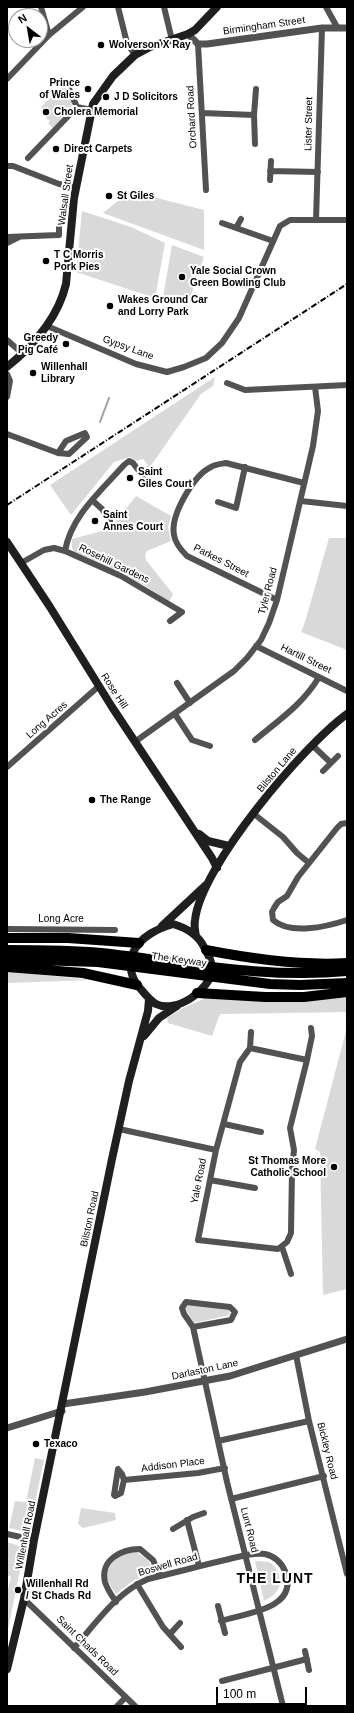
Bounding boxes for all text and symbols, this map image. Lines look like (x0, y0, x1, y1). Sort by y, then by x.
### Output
north arrow (8, 8, 48, 48)
text: N (16, 11, 29, 26)
street label: Birmingham Street (222, 14, 306, 38)
place label: Wolverson X Ray (109, 39, 191, 51)
marker: Wolverson X Ray (96, 40, 106, 50)
place label: Prince of Wales (39, 77, 80, 100)
marker: Prince of Wales (83, 84, 93, 94)
street label: Orchard Road (184, 85, 200, 149)
place label: J D Solicitors (114, 91, 178, 103)
marker: J D Solicitors (101, 92, 111, 102)
street label: Lister Street (303, 97, 315, 151)
place label: Cholera Memorial (54, 106, 138, 118)
marker: Cholera Memorial (41, 107, 51, 117)
place label: Direct Carpets (64, 143, 132, 155)
marker: Direct Carpets (51, 144, 61, 154)
street label: Walsall Street (56, 164, 76, 226)
place label: St Giles (117, 190, 154, 202)
marker: St Giles (104, 191, 114, 201)
place label: T C Morris Pork Pies (54, 249, 103, 272)
marker: T C Morris Pork Pies (41, 256, 51, 266)
place label: Yale Social Crown Green Bowling Club (190, 265, 286, 288)
marker: Yale Social Crown Green Bowling Club (177, 272, 187, 282)
place label: Wakes Ground Car and Lorry Park (118, 294, 208, 318)
marker: Wakes Ground Car and Lorry Park (105, 301, 115, 311)
place label: Greedy Pig Café (18, 332, 58, 356)
street label: Gypsy Lane (101, 333, 155, 363)
marker: Greedy Pig Café (61, 339, 71, 349)
place label: Willenhall Library (41, 361, 88, 384)
marker: Willenhall Library (28, 368, 38, 378)
place label: Saint Giles Court (138, 466, 192, 490)
marker: Saint Giles Court (125, 473, 135, 483)
place label: Saint Annes Court (103, 509, 163, 532)
marker: Saint Annes Court (90, 516, 100, 526)
street label: Rosehill Gardens (77, 542, 151, 586)
street label: Parkes Street (191, 542, 251, 580)
street label: Tyler Road (256, 566, 280, 616)
street label: Hartill Street (279, 642, 333, 676)
street label: Rose Hill (98, 671, 130, 711)
street label: Long Acres (24, 699, 70, 741)
street label: Bilston Lane (255, 745, 299, 795)
place label: The Range (100, 794, 151, 806)
marker: The Range (87, 795, 97, 805)
street label: Long Acre (38, 913, 84, 925)
street label: The Keyway (151, 950, 207, 970)
place label: St Thomas More Catholic School (248, 1155, 326, 1178)
street label: Yale Road (189, 1157, 209, 1205)
marker: St Thomas More Catholic School (329, 1162, 339, 1172)
street label: Bilston Road (78, 1190, 102, 1248)
street label: Darlaston Lane (171, 1357, 239, 1383)
street label: Bickley Road (314, 1421, 340, 1481)
place label: Texaco (44, 1438, 78, 1450)
marker: Texaco (31, 1439, 41, 1449)
street label: Addison Place (141, 1455, 205, 1475)
street label: Willenhall Road (13, 1500, 39, 1570)
street label: Lunt Road (238, 1506, 260, 1554)
street label: Boswell Road (137, 1551, 199, 1579)
district label: THE LUNT (236, 1571, 314, 1587)
place label: Willenhall Rd / St Chads Rd (26, 1578, 91, 1602)
marker: Willenhall Rd / St Chads Rd (13, 1585, 23, 1595)
street label: Saint Chads Road (54, 1613, 120, 1679)
scale bar (218, 1679, 309, 1705)
text: 100 m (223, 1687, 256, 1701)

